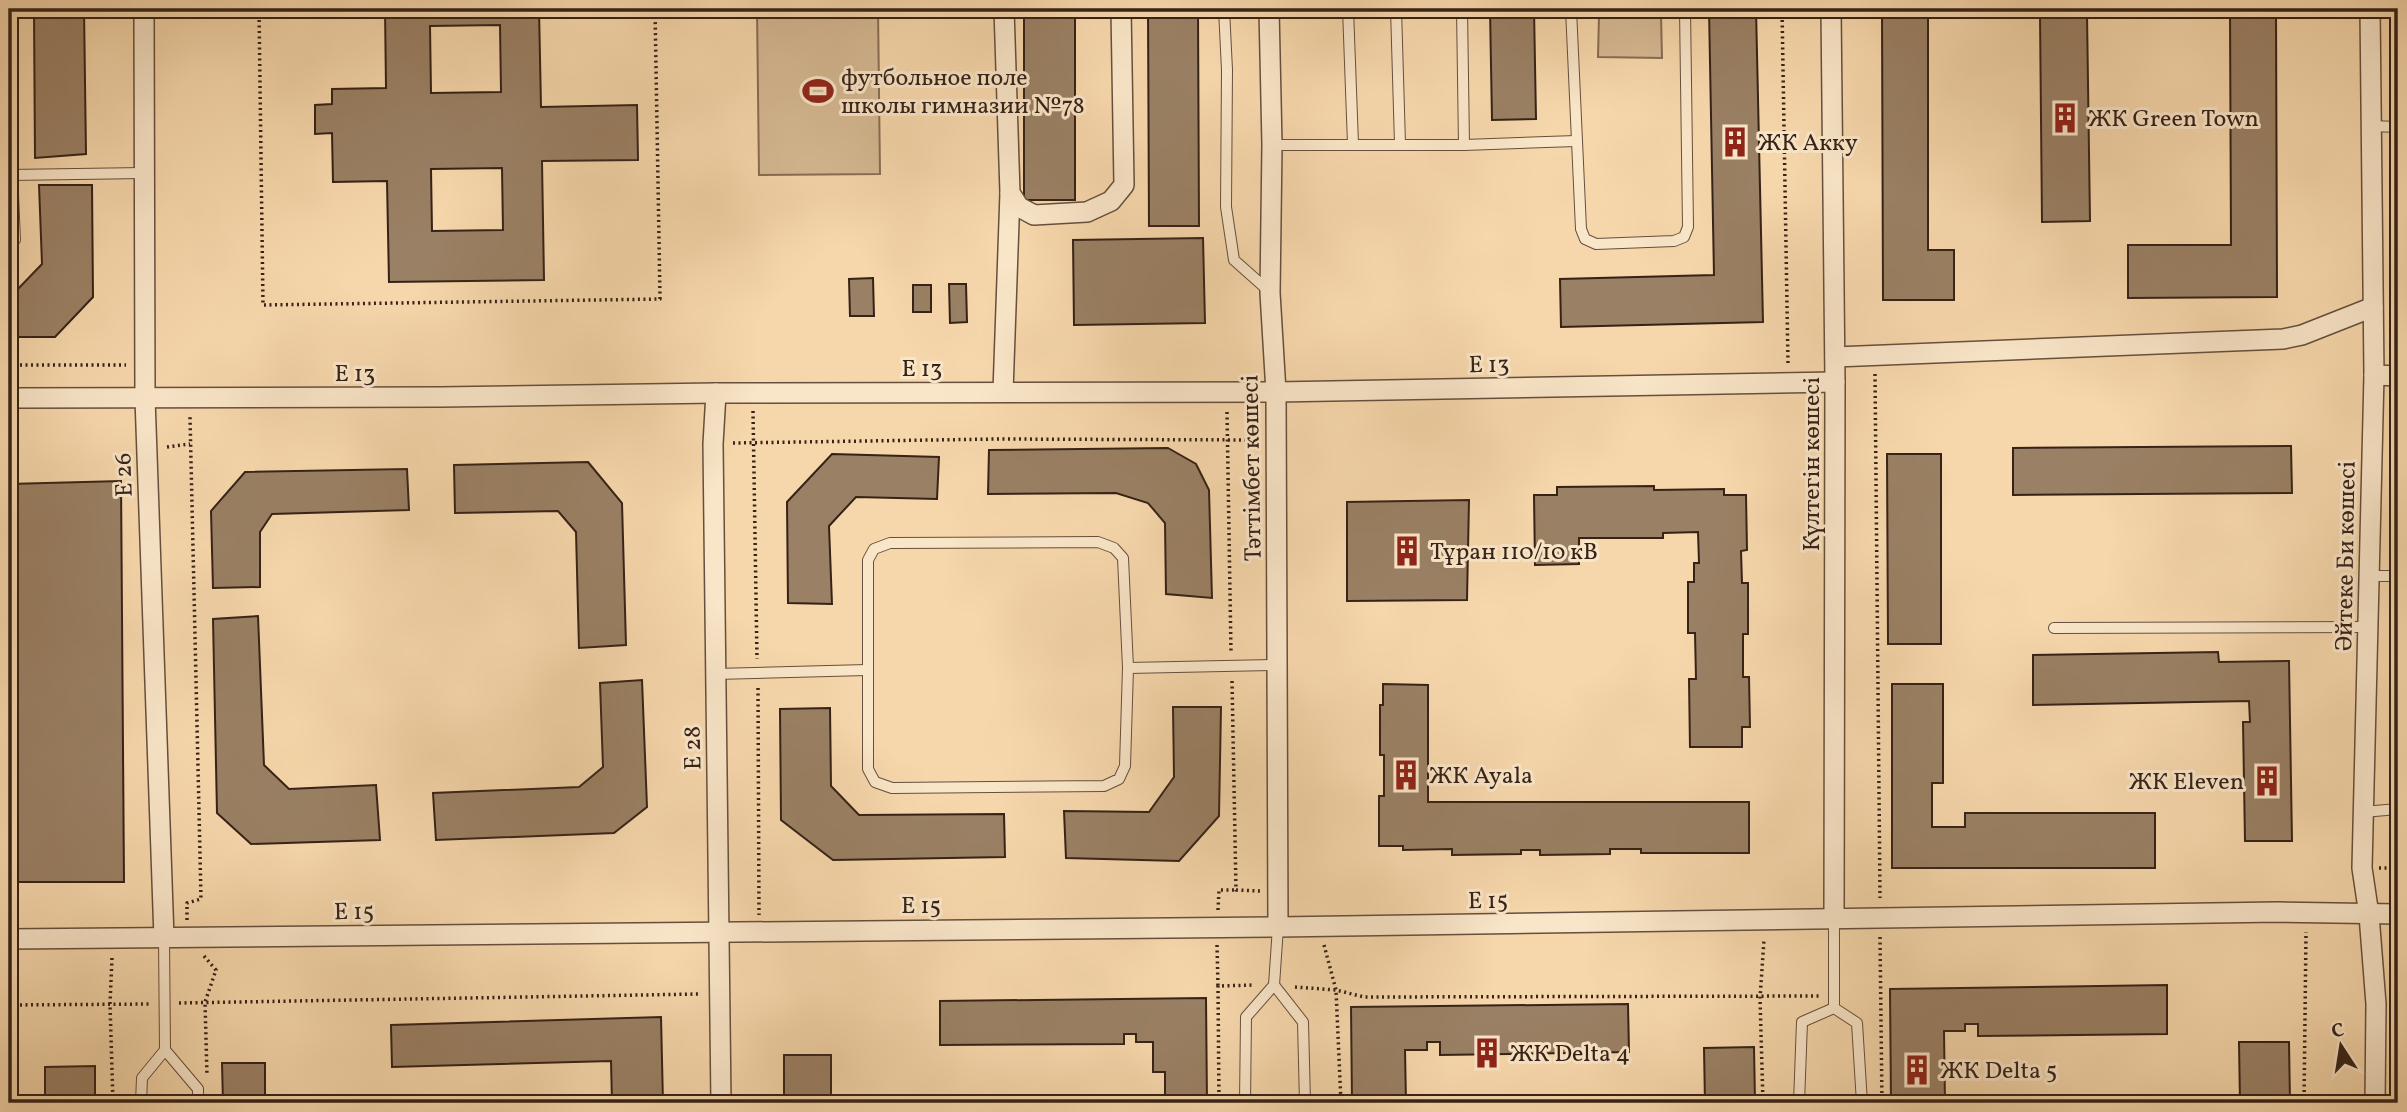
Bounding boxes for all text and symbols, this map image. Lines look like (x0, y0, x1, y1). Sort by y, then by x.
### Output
place label: футбольное поле школы гимназии №78 (841, 62, 1085, 124)
sports icon: футбольное поле школы гимназии №78 (801, 74, 835, 108)
building icon: ЖК Green Town (2048, 101, 2082, 135)
place label: ЖК Green Town (2088, 103, 2259, 137)
building icon: ЖК Акку (1718, 125, 1752, 159)
place label: ЖК Акку (1758, 127, 1858, 161)
street label: E 13 (1468, 349, 1510, 383)
street label: E 13 (902, 353, 942, 387)
street label: E 13 (335, 358, 375, 392)
street label: Тәттімбет көшесі (1234, 374, 1272, 562)
street label: Күлтегін көшесі (1796, 377, 1830, 551)
street label: E 26 (107, 452, 143, 498)
street label: Әйтеке Би көшесі (2328, 461, 2366, 651)
building icon: Тұран 110/10 кВ (1390, 534, 1424, 568)
place label: Тұран 110/10 кВ (1430, 536, 1598, 570)
street label: E 28 (677, 726, 711, 770)
building icon: ЖК Ayala (1389, 758, 1423, 792)
place label: ЖК Ayala (1429, 760, 1533, 794)
building icon: ЖК Eleven (2250, 764, 2284, 798)
place label: ЖК Eleven (2129, 766, 2244, 800)
street label: E 15 (1468, 885, 1508, 919)
street label: E 15 (901, 890, 941, 924)
street label: E 15 (334, 896, 374, 930)
north arrow (2306, 1010, 2376, 1080)
text: С (2329, 1017, 2347, 1045)
building icon: ЖК Delta 4 (1470, 1036, 1504, 1070)
place label: ЖК Delta 4 (1510, 1038, 1630, 1072)
building icon: ЖК Delta 5 (1900, 1053, 1934, 1087)
place label: ЖК Delta 5 (1940, 1055, 2057, 1089)

